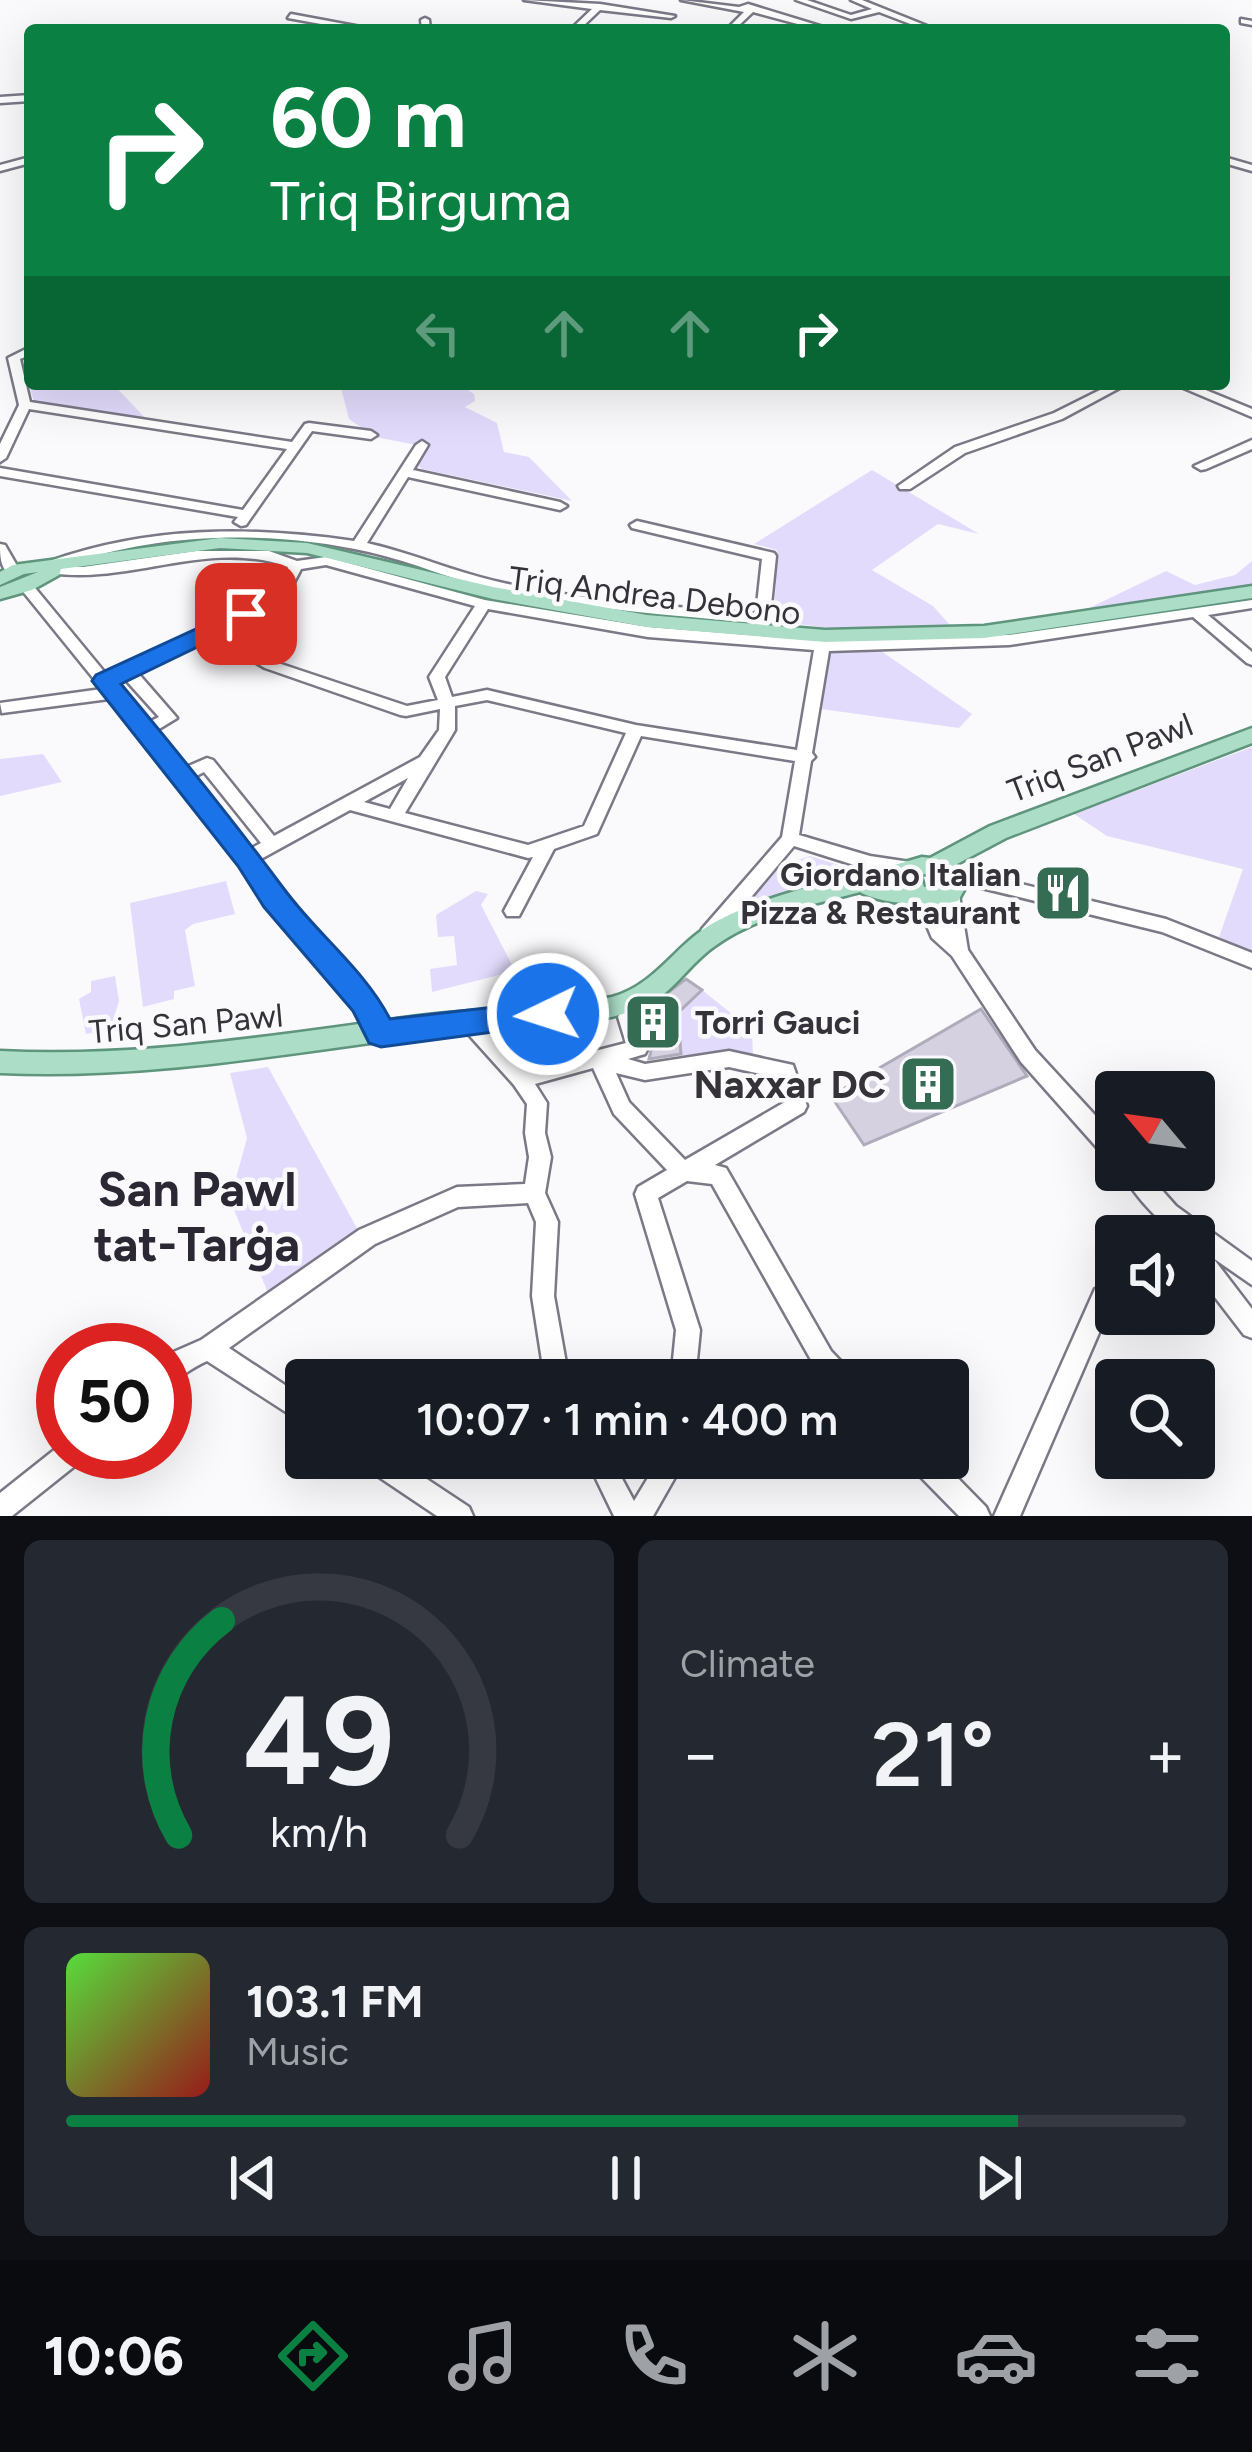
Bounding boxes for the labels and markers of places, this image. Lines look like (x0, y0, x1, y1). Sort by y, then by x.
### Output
pin (195, 563, 297, 665)
place label: Giordano Italian Pizza & Restaurant (740, 855, 1021, 932)
restaurant icon: Giordano Italian Pizza & Restaurant (1032, 862, 1094, 924)
building icon: Torri Gauci (622, 991, 684, 1053)
place label: Torri Gauci (695, 1003, 860, 1042)
building icon: Naxxar DC (897, 1053, 959, 1115)
place label: Naxxar DC (694, 1061, 886, 1108)

